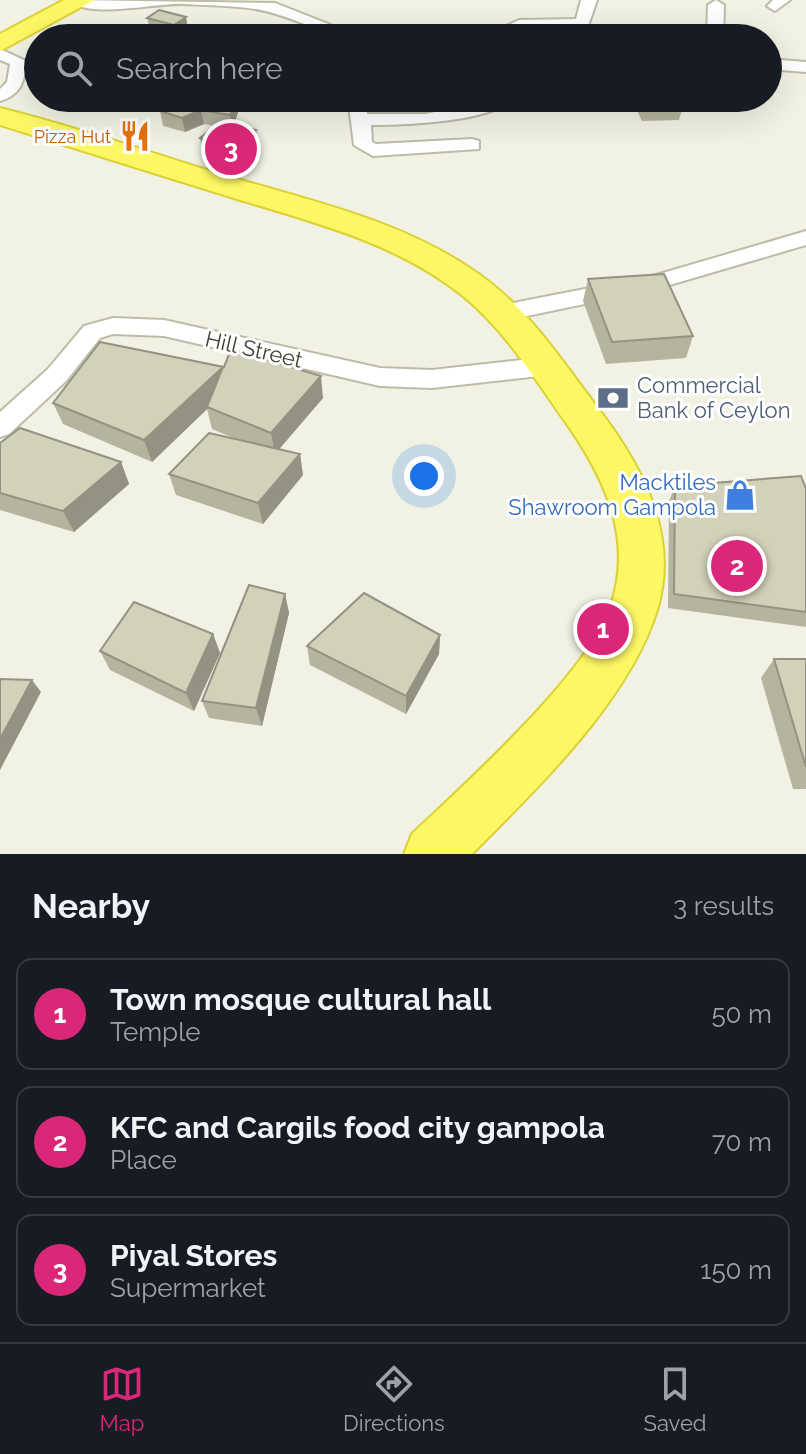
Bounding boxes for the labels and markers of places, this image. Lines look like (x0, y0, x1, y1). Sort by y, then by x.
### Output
restaurant icon: Pizza Hut (118, 119, 152, 153)
pin: 3 (205, 119, 257, 179)
place label: Pizza Hut (34, 126, 111, 147)
place label: Commercial Bank of Ceylon (637, 372, 791, 423)
bank icon: Commercial Bank of Ceylon (596, 381, 630, 415)
place label: Macktiles Shawroom Gampola (508, 469, 716, 520)
shop icon: Macktiles Shawroom Gampola (723, 478, 757, 512)
pin: 2 (711, 536, 763, 596)
pin: 1 (577, 599, 629, 659)

